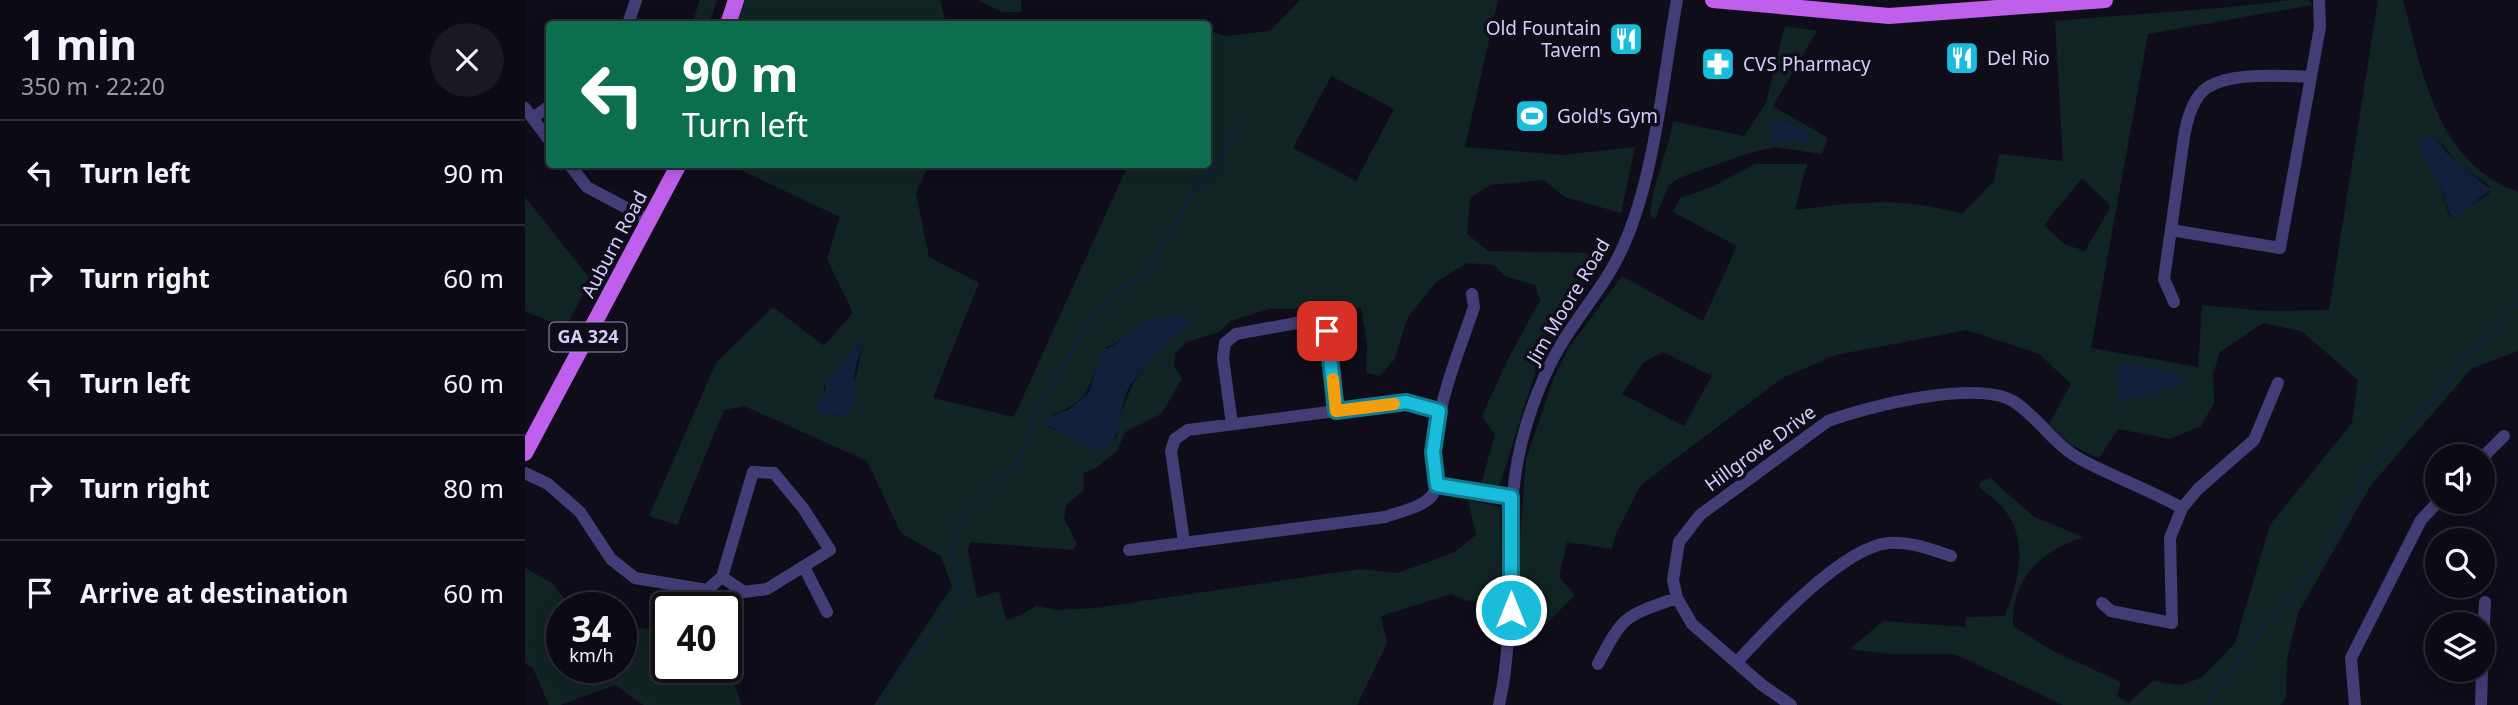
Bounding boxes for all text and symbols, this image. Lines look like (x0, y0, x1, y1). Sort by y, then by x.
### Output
text: 1 min (21, 15, 137, 72)
place label: Old Fountain Tavern (1486, 15, 1601, 63)
restaurant icon: Old Fountain Tavern (1607, 20, 1645, 58)
button: close (430, 23, 504, 97)
restaurant icon: Del Rio (1943, 39, 1981, 77)
text: 90 m (682, 40, 799, 106)
pharmacy icon: CVS Pharmacy (1699, 45, 1737, 83)
place label: Del Rio (1987, 45, 2050, 71)
icon: left (567, 49, 658, 140)
place label: CVS Pharmacy (1743, 51, 1871, 77)
text: 350 m · 22:20 (21, 70, 165, 102)
sports icon: Gold's Gym (1513, 97, 1551, 135)
text: Turn left (682, 103, 808, 146)
place label: Gold's Gym (1557, 103, 1658, 129)
icon: left (21, 154, 59, 192)
text: Turn left (80, 155, 191, 191)
text: 90 m (443, 155, 504, 191)
street label: Auburn Road (575, 186, 653, 302)
street label: Jim Moore Road (1519, 234, 1616, 370)
icon: right (21, 259, 59, 297)
text: Turn right (80, 260, 210, 296)
text: 60 m (443, 260, 504, 296)
pin (1297, 301, 1357, 361)
icon: arrive (1308, 312, 1346, 350)
road number: GA 324 (549, 323, 627, 352)
icon: left (21, 364, 59, 402)
text: Turn left (80, 365, 191, 401)
text: 60 m (443, 365, 504, 401)
street label: Hillgrove Drive (1699, 399, 1821, 497)
map controls (2425, 444, 2495, 682)
button: sound (2425, 444, 2495, 514)
icon: right (21, 469, 59, 507)
text: Turn right (80, 470, 210, 506)
text: 80 m (443, 470, 504, 506)
button: search (2425, 528, 2495, 598)
position arrow (1474, 573, 1548, 647)
icon: arrive (21, 574, 59, 612)
text: Arrive at destination (80, 575, 349, 611)
text: 60 m (443, 575, 504, 611)
speed limit sign: 40 (651, 592, 742, 683)
text: 34 (571, 605, 612, 652)
button: layers (2425, 612, 2495, 682)
text: km/h (569, 643, 614, 667)

